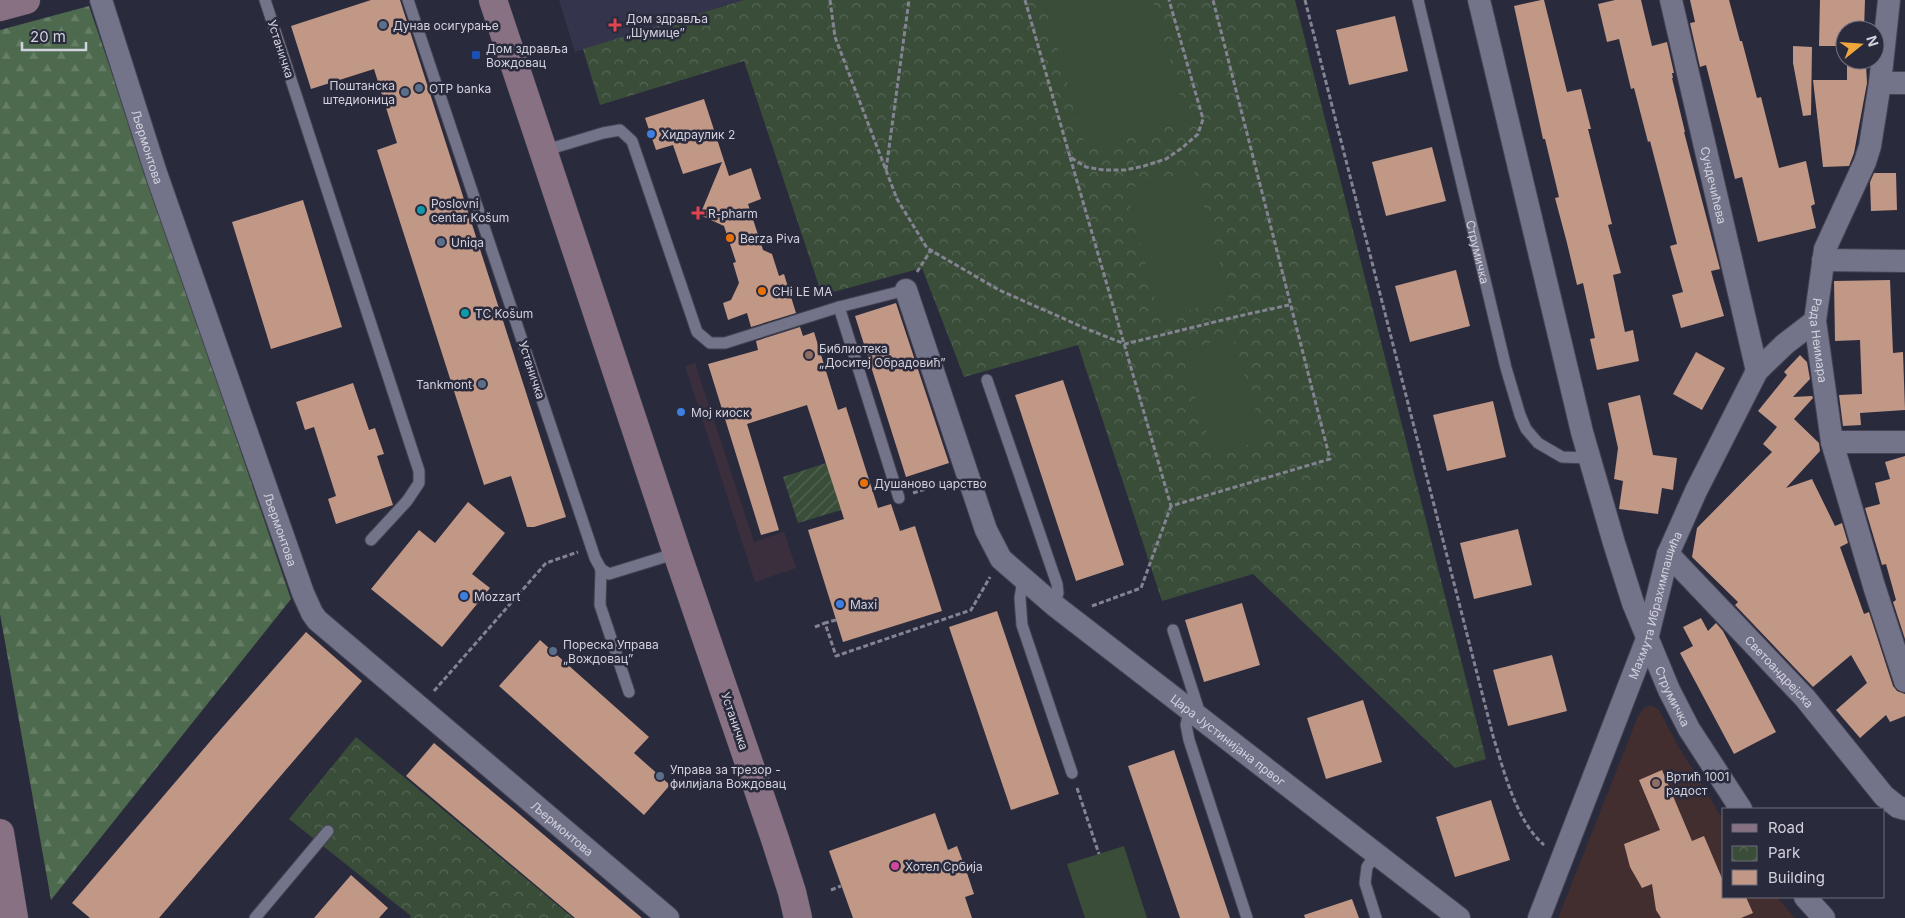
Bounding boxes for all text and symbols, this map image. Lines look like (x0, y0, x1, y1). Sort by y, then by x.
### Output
place label: Дом здравља „Шумице” (626, 11, 708, 40)
street label: Устаничка (265, 18, 297, 80)
place label: Дунав осигурање (393, 18, 499, 33)
marker: Дом здравља „Шумице” (608, 18, 622, 32)
marker: Дунав осигурање (377, 19, 389, 31)
scale bar (22, 20, 86, 52)
north arrow (1835, 20, 1885, 70)
text: 20 m (30, 27, 66, 46)
text: N (1863, 33, 1883, 49)
place label: Дом здравља Вождовац (486, 41, 568, 70)
marker: Дом здравља Вождовац (470, 49, 482, 61)
place label: Поштанска штедионица (323, 78, 395, 107)
place label: OTP banka (429, 81, 491, 96)
marker: OTP banka (413, 82, 425, 94)
marker: Поштанска штедионица (399, 86, 411, 98)
street label: Љермонтова (129, 108, 167, 186)
place label: Хидраулик 2 (661, 127, 735, 142)
marker: Хидраулик 2 (645, 128, 657, 140)
street label: Сундечићева (1698, 145, 1730, 225)
place label: Poslovni centar Košum (431, 196, 509, 225)
marker: Poslovni centar Košum (415, 204, 427, 216)
place label: R-pharm (708, 206, 758, 221)
marker: R-pharm (692, 207, 704, 219)
street label: Струмичка (1463, 219, 1493, 285)
place label: Berza Piva (740, 231, 800, 246)
marker: Berza Piva (724, 232, 736, 244)
place label: Uniqa (451, 235, 484, 250)
marker: Uniqa (435, 236, 447, 248)
place label: CHi LE MA (772, 284, 832, 299)
marker: CHi LE MA (756, 285, 768, 297)
street label: Рада Неимара (1807, 297, 1831, 384)
place label: TC Košum (475, 306, 533, 321)
marker: TC Košum (459, 307, 471, 319)
street label: Устаничка (516, 339, 548, 401)
place label: Библиотека „Доситеј Обрадовић” (819, 341, 946, 370)
marker: Библиотека „Доситеј Обрадовић” (803, 349, 815, 361)
place label: Tankmont (416, 377, 472, 392)
marker: Tankmont (476, 378, 488, 390)
place label: Мој киоск (691, 405, 750, 420)
marker: Мој киоск (675, 406, 687, 418)
place label: Душаново царство (874, 476, 987, 491)
marker: Душаново царство (858, 477, 870, 489)
street label: Љермонтова (261, 490, 301, 568)
street label: Махмута Ибрахимпашића (1625, 529, 1685, 681)
place label: Mozzart (474, 589, 521, 604)
marker: Mozzart (458, 590, 470, 602)
place label: Maxi (850, 597, 877, 612)
marker: Maxi (834, 598, 846, 610)
street label: Светоандрејска (1742, 632, 1817, 711)
place label: Пореска Управа „Вождовац” (563, 637, 659, 666)
marker: Пореска Управа „Вождовац” (547, 645, 559, 657)
street label: Струмичка (1652, 664, 1694, 729)
street label: Устаничка (718, 690, 752, 752)
street label: Цара Јустинијана првог (1168, 691, 1289, 789)
place label: Управа за трезор - филијала Вождовац (670, 762, 786, 791)
place label: Вртић 1001 радост (1666, 769, 1729, 798)
marker: Управа за трезор - филијала Вождовац (654, 770, 666, 782)
marker: Вртић 1001 радост (1650, 777, 1662, 789)
street label: Љермонтова (528, 798, 597, 859)
legend (1722, 808, 1885, 898)
text: Road (1768, 818, 1804, 837)
text: Park (1768, 843, 1801, 862)
place label: Хотел Србија (905, 859, 983, 874)
marker: Хотел Србија (889, 860, 901, 872)
text: Building (1768, 868, 1825, 887)

